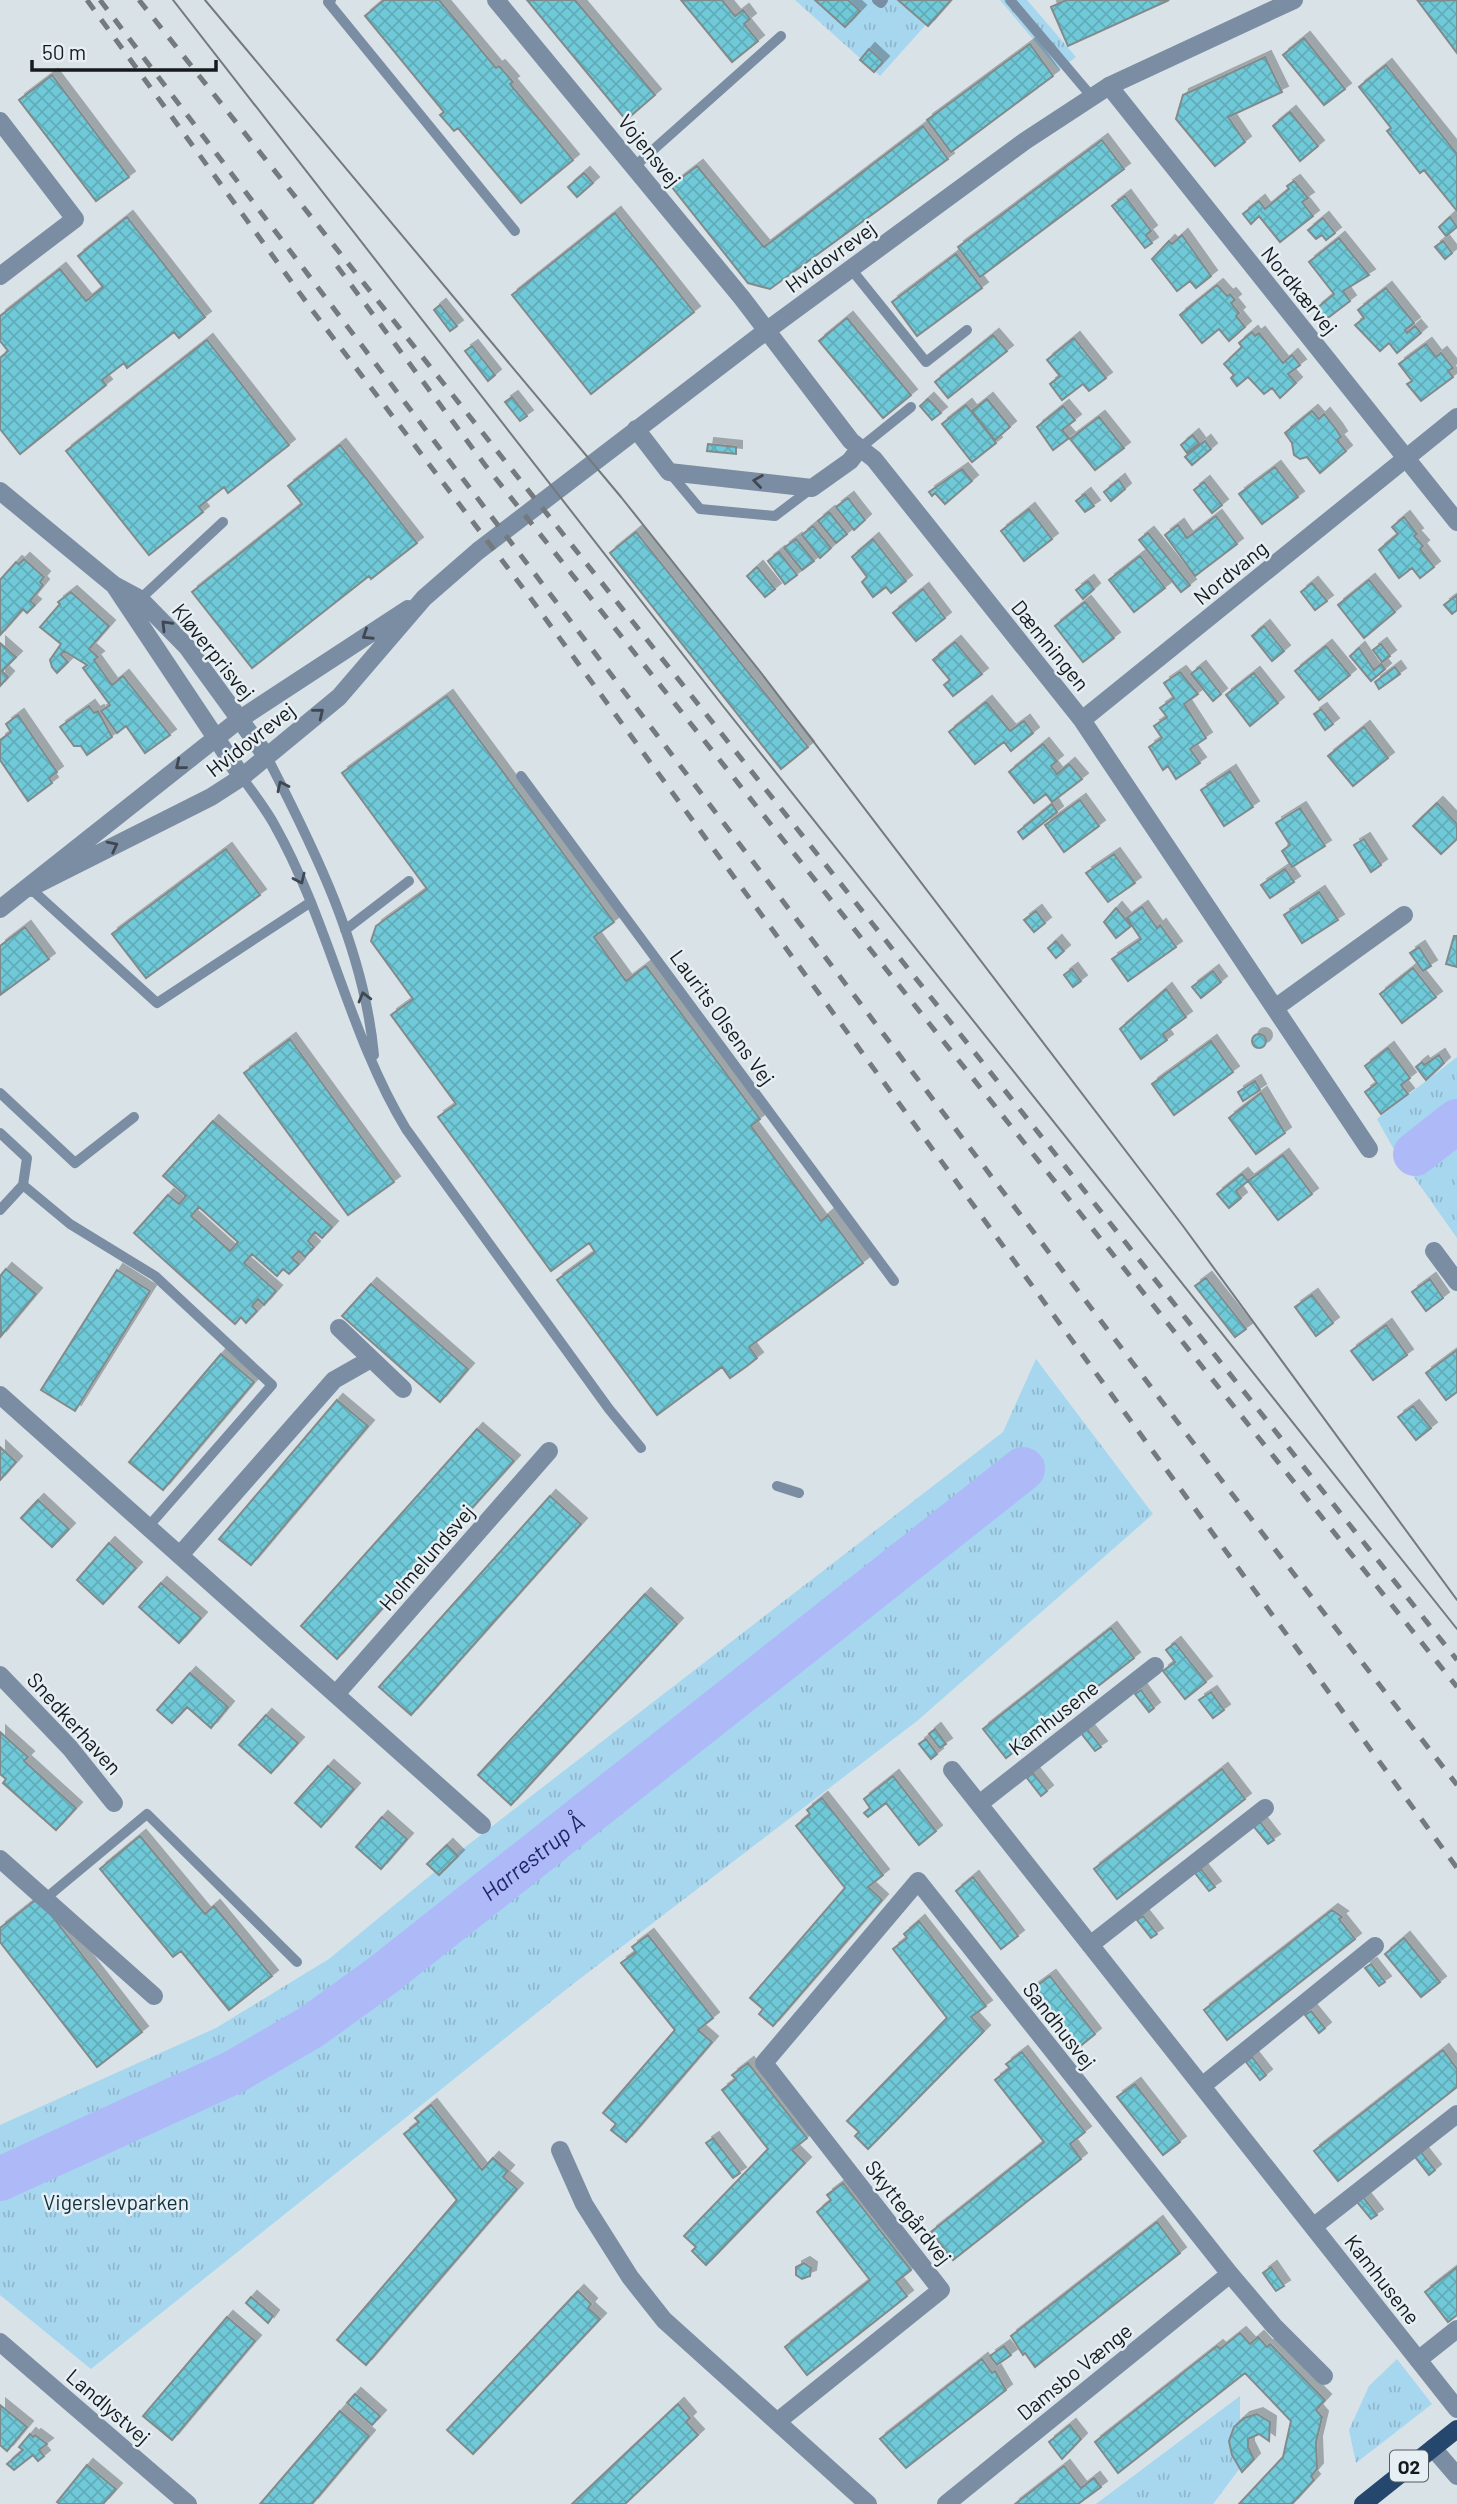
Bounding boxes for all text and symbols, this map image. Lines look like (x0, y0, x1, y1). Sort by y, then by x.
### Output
scale bar (32, 28, 215, 72)
text: 50 m (42, 39, 86, 64)
street label: Vojensvej (613, 109, 687, 191)
street label: Hvidovrevej (780, 215, 880, 297)
street label: Nordkærvej (1257, 241, 1343, 339)
one-way arrow (752, 474, 764, 489)
street label: Nordvang (1188, 535, 1272, 609)
street label: Dæmningen (1007, 595, 1095, 695)
street label: Kløverprisvej (168, 598, 260, 704)
one-way arrow (162, 621, 175, 634)
one-way arrow (362, 627, 375, 640)
street label: Hvidovrevej (201, 697, 299, 781)
one-way arrow (312, 709, 324, 722)
one-way arrow (176, 757, 189, 769)
one-way arrow (276, 781, 290, 793)
one-way arrow (106, 841, 118, 855)
one-way arrow (292, 872, 306, 884)
street label: Laurits Olsens Vej (665, 944, 781, 1090)
one-way arrow (358, 991, 372, 1003)
street label: Holmelundsvej (373, 1499, 479, 1615)
street label: Snedkerhaven (23, 1667, 127, 1779)
street label: Kamhusene (1003, 1674, 1103, 1760)
water label: Harrestrup Å (475, 1807, 590, 1906)
street label: Sandhusvej (1018, 1976, 1102, 2074)
street label: Skyttegårdvej (861, 2155, 957, 2269)
park label: Vigerslevparken (43, 2189, 189, 2214)
street label: Kamhusene (1340, 2229, 1426, 2329)
street label: Damsbo Vænge (1011, 2317, 1137, 2425)
street label: Landlystvej (62, 2363, 156, 2449)
road number: O2 (1390, 2450, 1428, 2482)

